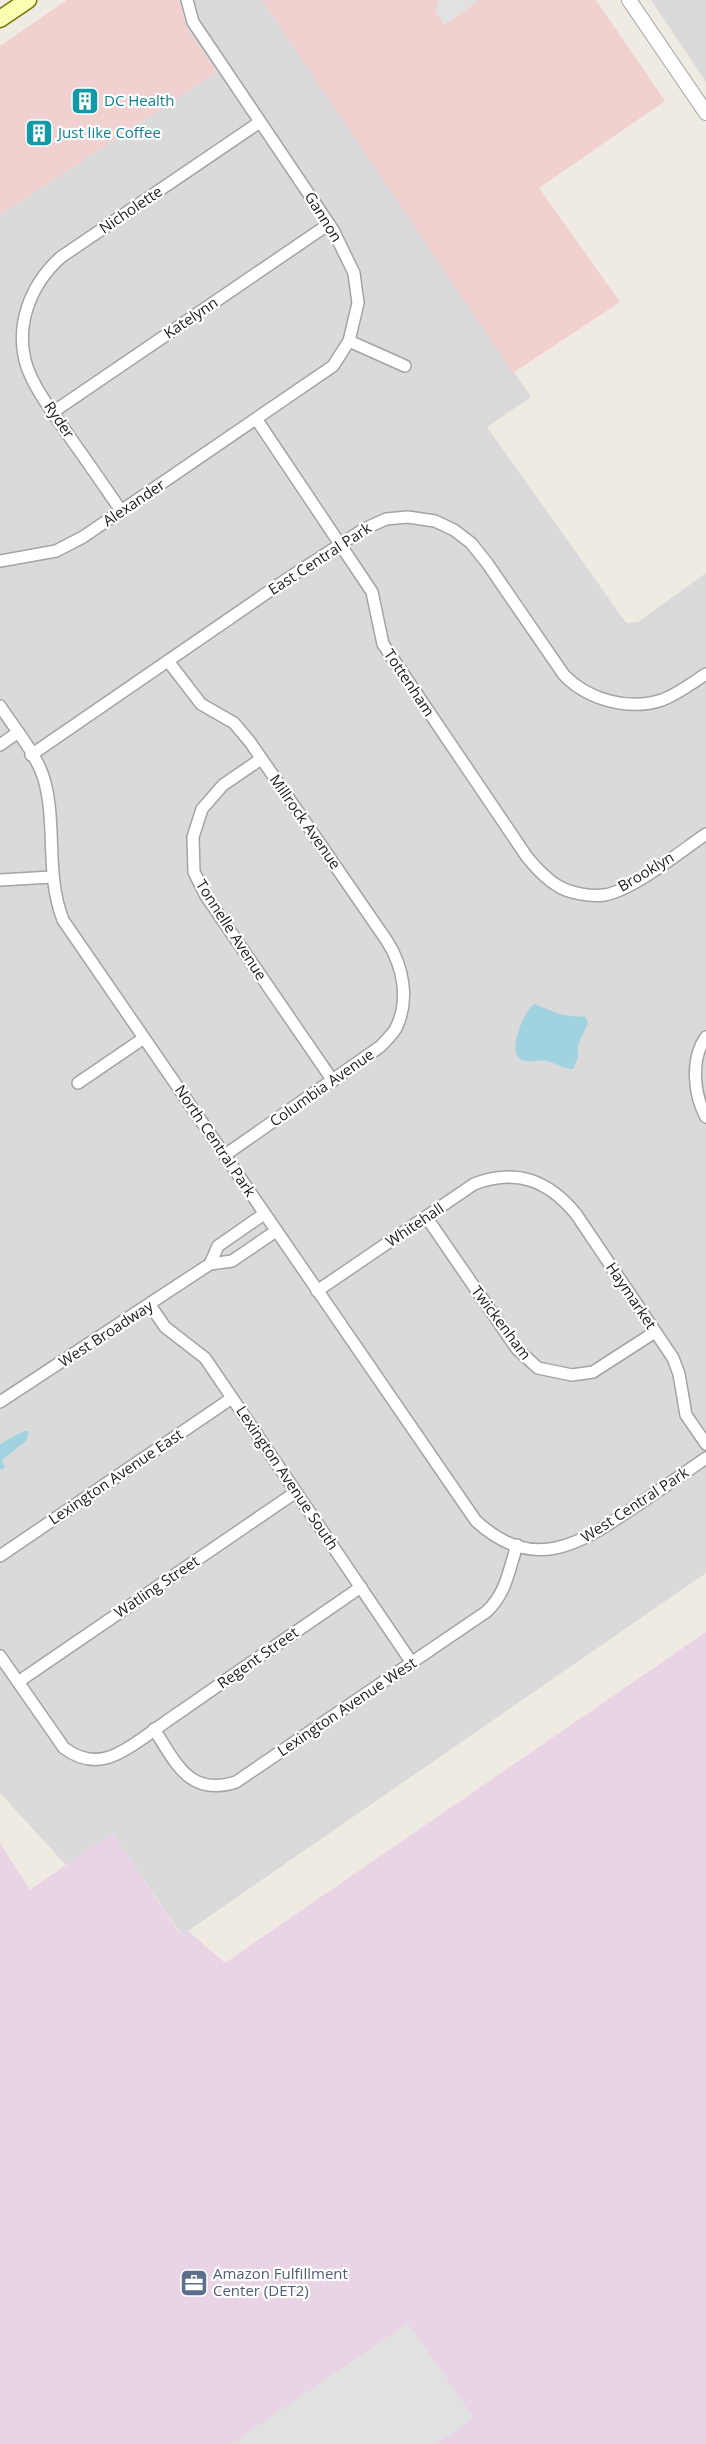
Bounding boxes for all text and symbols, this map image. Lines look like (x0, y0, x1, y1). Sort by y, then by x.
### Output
building icon: DC Health (70, 86, 100, 116)
place label: DC Health (104, 90, 174, 110)
building icon: Just like Coffee (24, 118, 54, 148)
place label: Just like Coffee (56, 122, 161, 142)
street label: Nicholette (95, 181, 166, 238)
street label: Gannon (301, 187, 347, 245)
street label: Katelynn (160, 292, 221, 343)
street label: Ryder (40, 397, 79, 442)
street label: Alexander (98, 474, 168, 530)
street label: East Central Park (264, 517, 375, 599)
street label: Tottenham (380, 645, 440, 720)
street label: Millrock Avenue (266, 770, 346, 873)
street label: Brooklyn (614, 847, 677, 896)
street label: Tonnelle Avenue (192, 875, 272, 984)
street label: Columbia Avenue (265, 1044, 377, 1131)
street label: North Central Park (171, 1081, 261, 1200)
street label: Whitehall (382, 1198, 447, 1251)
street label: Haymarket (602, 1258, 662, 1333)
street label: Twickenham (467, 1281, 536, 1363)
street label: West Broadway (55, 1295, 157, 1371)
street label: Lexington Avenue South (232, 1401, 344, 1553)
street label: Lexington Avenue East (44, 1424, 187, 1529)
street label: West Central Park (577, 1462, 692, 1546)
street label: Watling Street (110, 1550, 203, 1622)
street label: Regent Street (213, 1622, 302, 1693)
street label: Lexington Avenue West (273, 1652, 420, 1760)
place label: Amazon Fulfillment Center (DET2) (213, 2263, 348, 2300)
office icon: Amazon Fulfillment Center (DET2) (179, 2268, 209, 2298)

